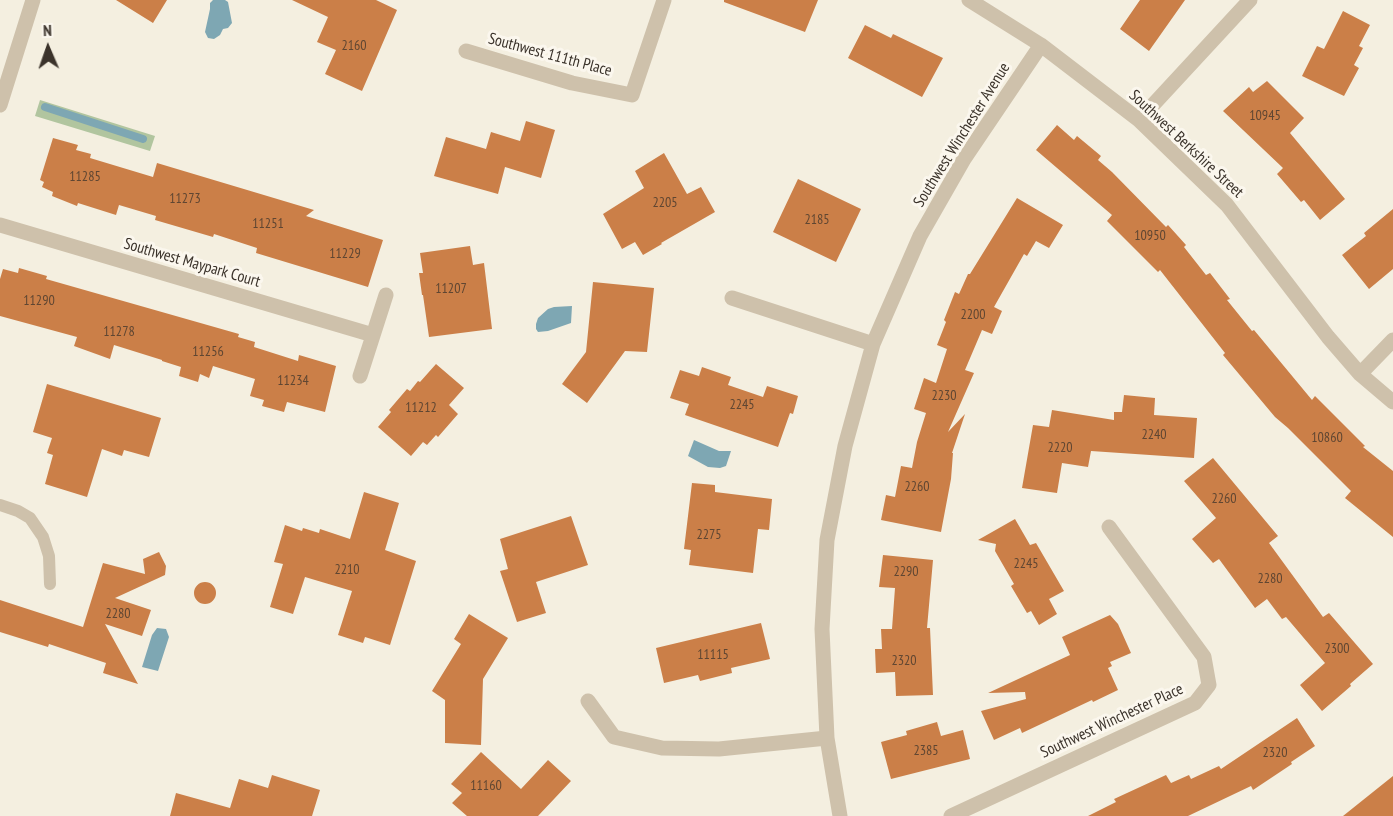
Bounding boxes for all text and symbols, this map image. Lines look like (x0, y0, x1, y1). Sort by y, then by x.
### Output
north arrow (18, 18, 78, 78)
text: N (43, 20, 52, 40)
street label: Southwest 111th Place (486, 29, 614, 81)
house number: 2160 (341, 38, 367, 54)
street label: Southwest Winchester Avenue (910, 59, 1014, 211)
street label: Southwest Berkshire Street (1125, 86, 1247, 202)
house number: 10945 (1249, 108, 1281, 124)
house number: 11285 (69, 169, 101, 185)
house number: 11273 (169, 191, 201, 207)
house number: 2205 (652, 195, 678, 211)
house number: 2185 (804, 212, 830, 228)
house number: 11251 (252, 216, 284, 232)
house number: 10950 (1134, 228, 1166, 244)
street label: Southwest Maypark Court (122, 234, 262, 292)
house number: 11229 (329, 246, 361, 262)
house number: 11207 (435, 281, 467, 297)
house number: 11290 (23, 293, 55, 309)
house number: 2200 (960, 307, 986, 323)
house number: 11278 (103, 324, 135, 340)
house number: 11256 (192, 344, 224, 360)
house number: 11234 (277, 373, 309, 389)
house number: 2230 (931, 388, 957, 404)
house number: 2245 (729, 397, 755, 413)
house number: 11212 (405, 400, 437, 416)
house number: 2240 (1141, 427, 1167, 443)
house number: 10860 (1311, 430, 1343, 446)
house number: 2220 (1047, 440, 1073, 456)
house number: 2260 (904, 479, 930, 495)
house number: 2260 (1211, 491, 1237, 507)
house number: 2275 (696, 527, 722, 543)
house number: 2245 (1013, 556, 1039, 572)
house number: 2210 (334, 562, 360, 578)
house number: 2290 (893, 564, 919, 580)
house number: 2280 (1257, 571, 1283, 587)
house number: 2280 (105, 606, 131, 622)
house number: 2300 (1324, 641, 1350, 657)
house number: 11115 (697, 647, 729, 663)
house number: 2320 (891, 653, 917, 669)
street label: Southwest Winchester Place (1038, 679, 1186, 763)
house number: 2385 (913, 743, 939, 759)
house number: 2320 (1262, 745, 1288, 761)
house number: 11160 (470, 778, 502, 794)

